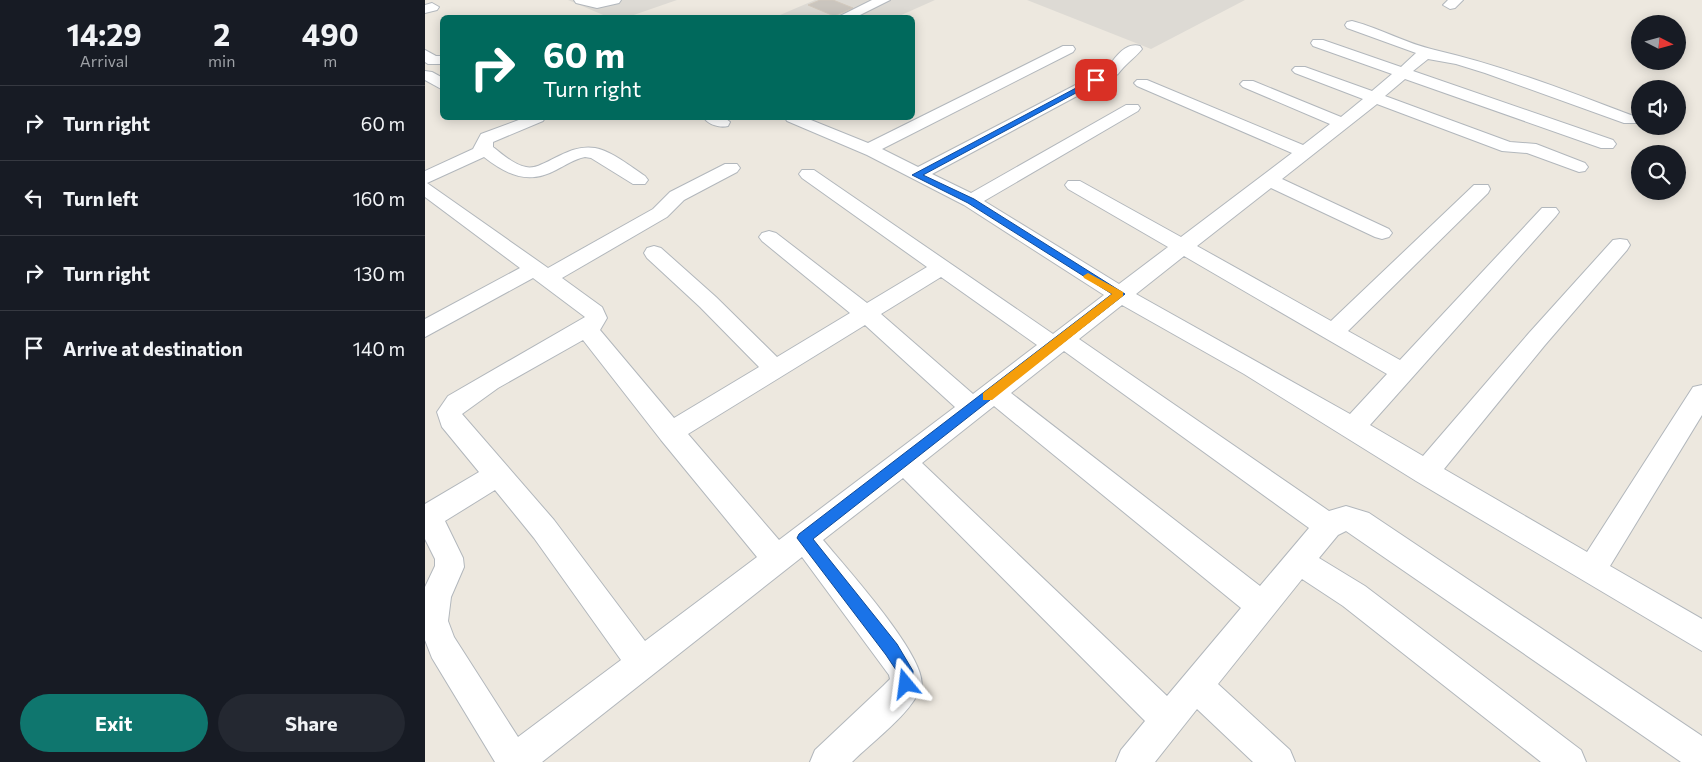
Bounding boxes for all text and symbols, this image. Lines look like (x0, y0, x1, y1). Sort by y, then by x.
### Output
text: 14:29 (66, 15, 142, 52)
text: 2 (213, 15, 230, 52)
text: 490 (302, 15, 359, 52)
north arrow (1631, 15, 1686, 70)
map controls (1631, 15, 1686, 200)
text: 60 m (543, 32, 625, 75)
icon: right (460, 35, 525, 100)
text: Arrival (80, 51, 128, 70)
text: min (208, 51, 235, 70)
text: m (323, 51, 337, 70)
pin (1075, 59, 1117, 101)
icon: arrive (1082, 66, 1110, 94)
text: Turn right (543, 75, 641, 102)
button: sound (1631, 80, 1686, 135)
icon: right (20, 109, 48, 137)
text: Turn right (63, 112, 150, 135)
text: 60 m (361, 112, 405, 135)
button: search (1631, 145, 1686, 200)
icon: left (20, 184, 48, 212)
text: Turn left (63, 187, 138, 210)
text: 160 m (353, 187, 405, 210)
icon: right (20, 259, 48, 287)
text: Turn right (63, 262, 150, 285)
text: 130 m (353, 262, 405, 285)
icon: arrive (20, 334, 48, 362)
text: Arrive at destination (63, 337, 243, 360)
text: 140 m (353, 337, 405, 360)
position arrow (879, 657, 931, 709)
button: Exit (20, 694, 208, 752)
button: Share (218, 694, 405, 752)

